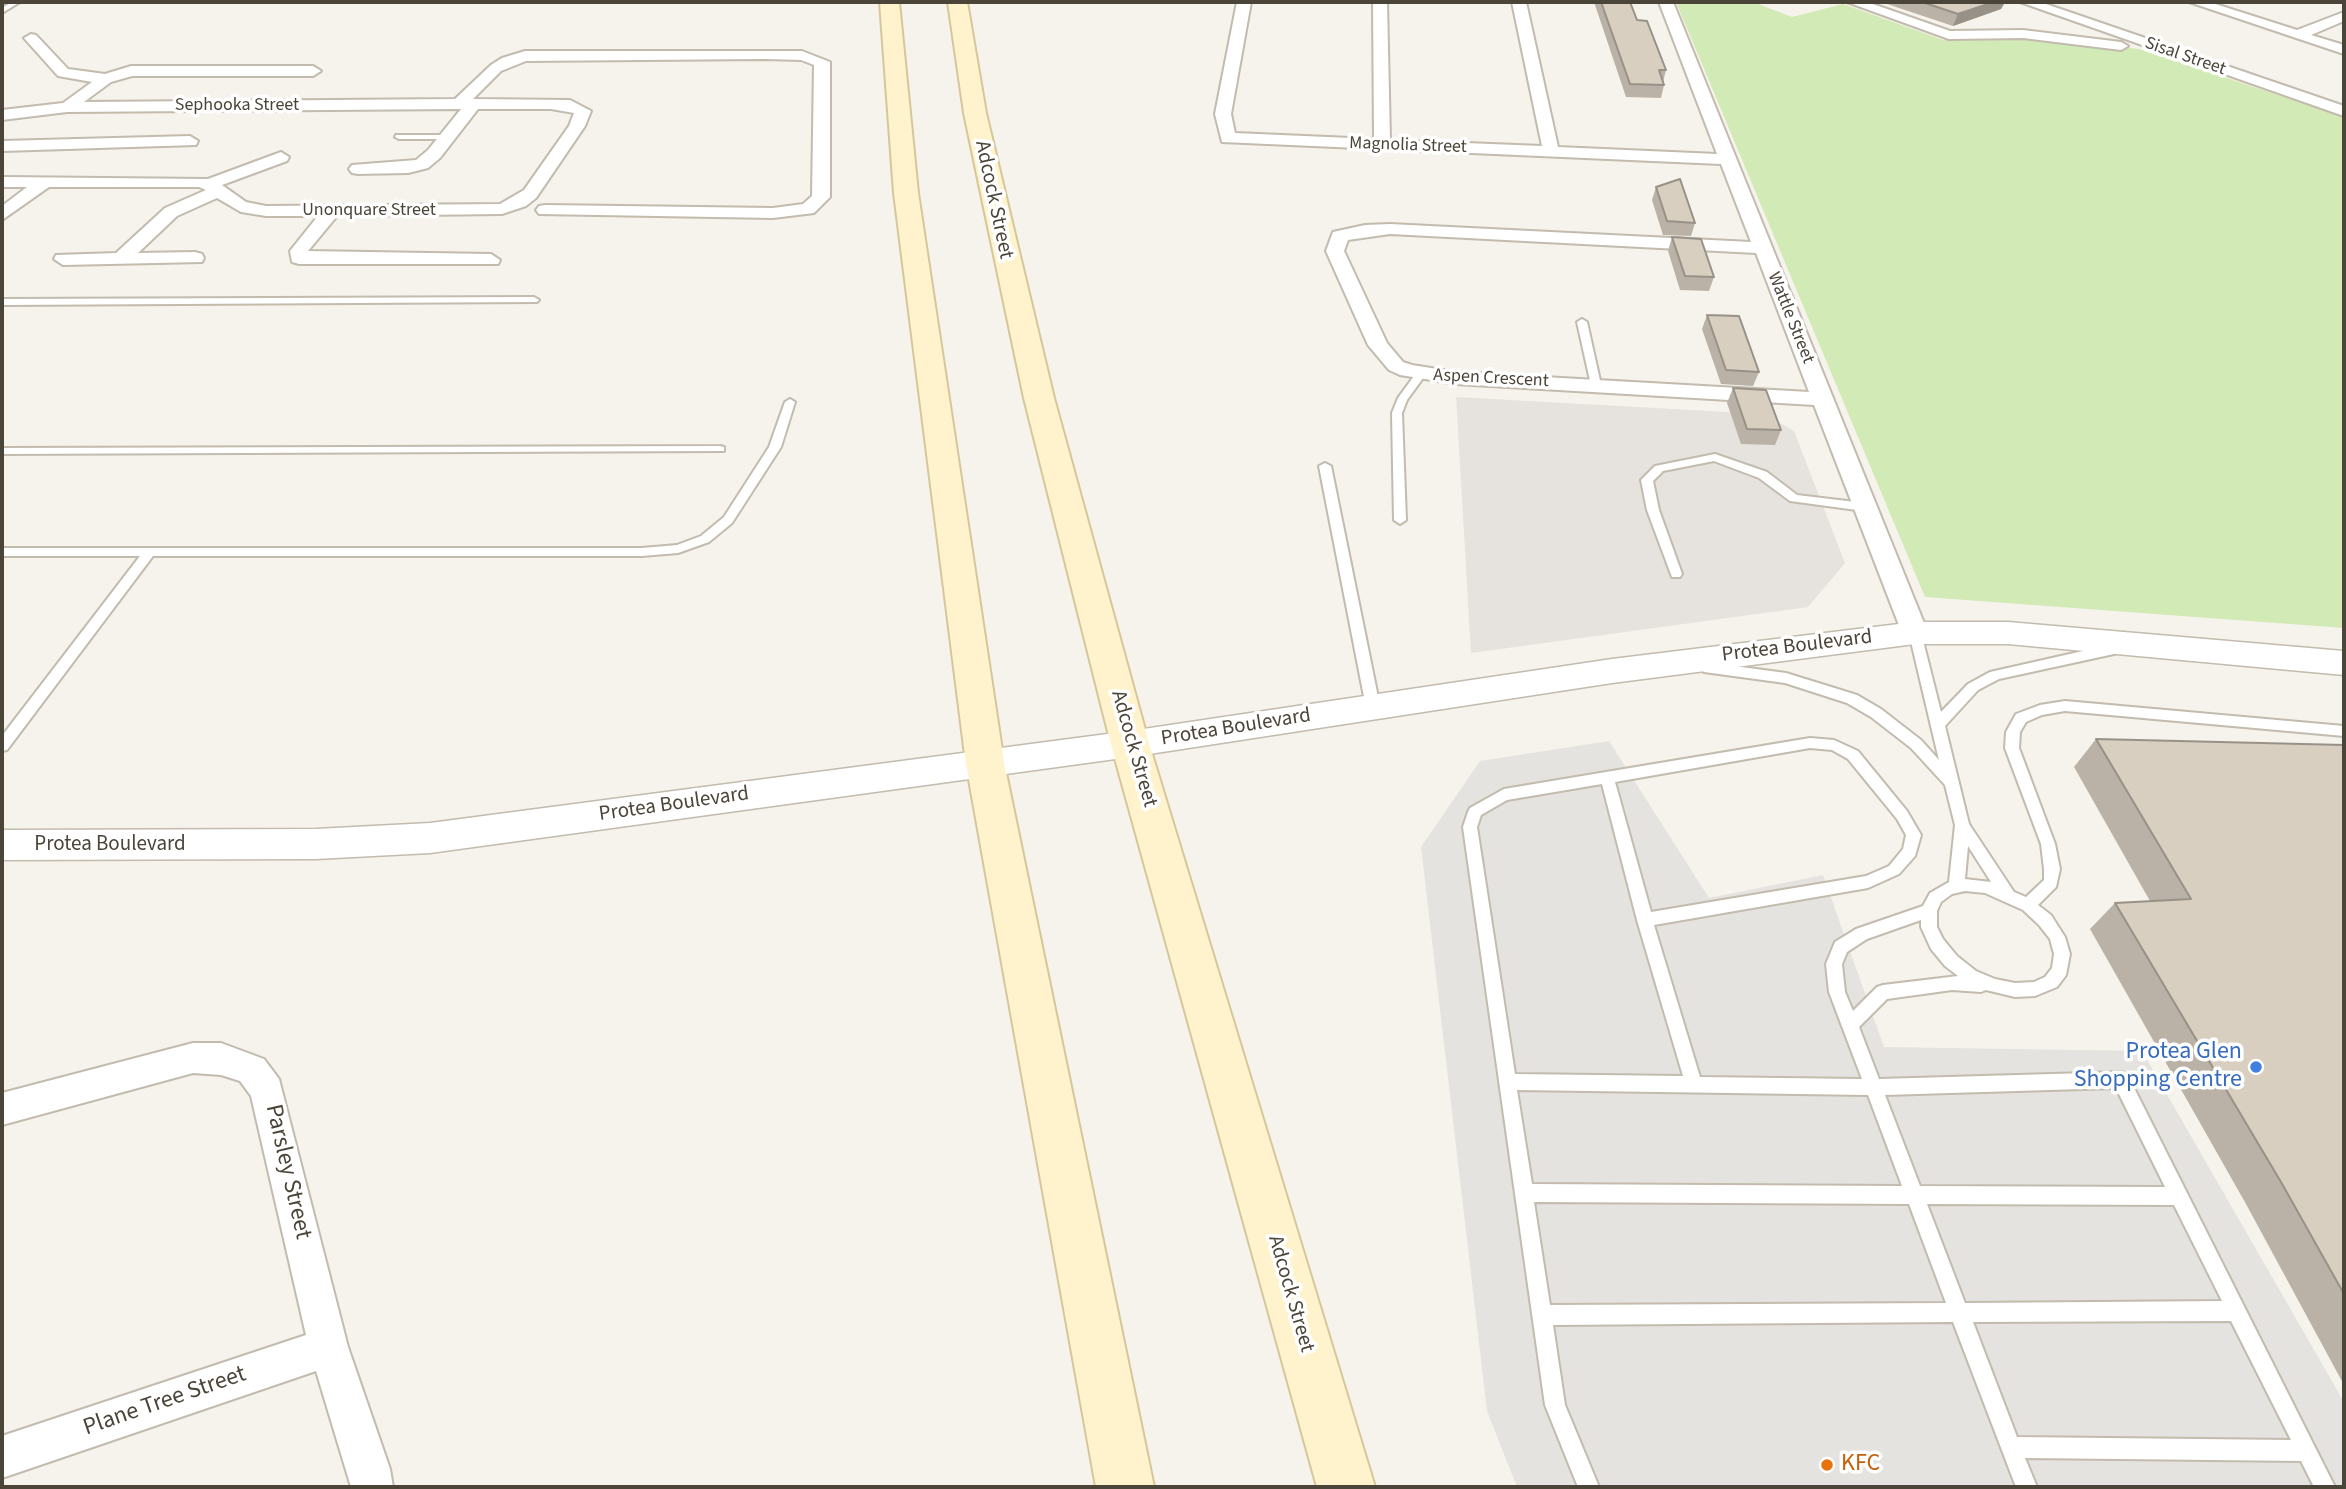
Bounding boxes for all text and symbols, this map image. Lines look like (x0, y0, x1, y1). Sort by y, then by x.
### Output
street label: Sisal Street (2142, 33, 2228, 81)
street label: Sephooka Street (175, 95, 299, 117)
street label: Magnolia Street (1349, 133, 1467, 159)
street label: Adcock Street (968, 139, 1018, 261)
street label: Unonquare Street (302, 200, 436, 222)
street label: Wattle Street (1762, 269, 1818, 367)
street label: Aspen Crescent (1433, 365, 1549, 393)
street label: Protea Boulevard (1720, 625, 1874, 669)
street label: Adcock Street (1104, 688, 1162, 810)
street label: Protea Boulevard (1159, 704, 1313, 752)
street label: Protea Boulevard (597, 782, 751, 828)
street label: Protea Boulevard (34, 832, 186, 858)
place label: Protea Glen Shopping Centre (2074, 1039, 2242, 1095)
marker: Protea Glen Shopping Centre (2248, 1059, 2264, 1075)
street label: Parsley Street (258, 1102, 316, 1242)
street label: Adcock Street (1261, 1233, 1319, 1355)
street label: Plane Tree Street (80, 1361, 250, 1443)
place label: KFC (1841, 1451, 1880, 1479)
marker: KFC (1819, 1457, 1835, 1473)

